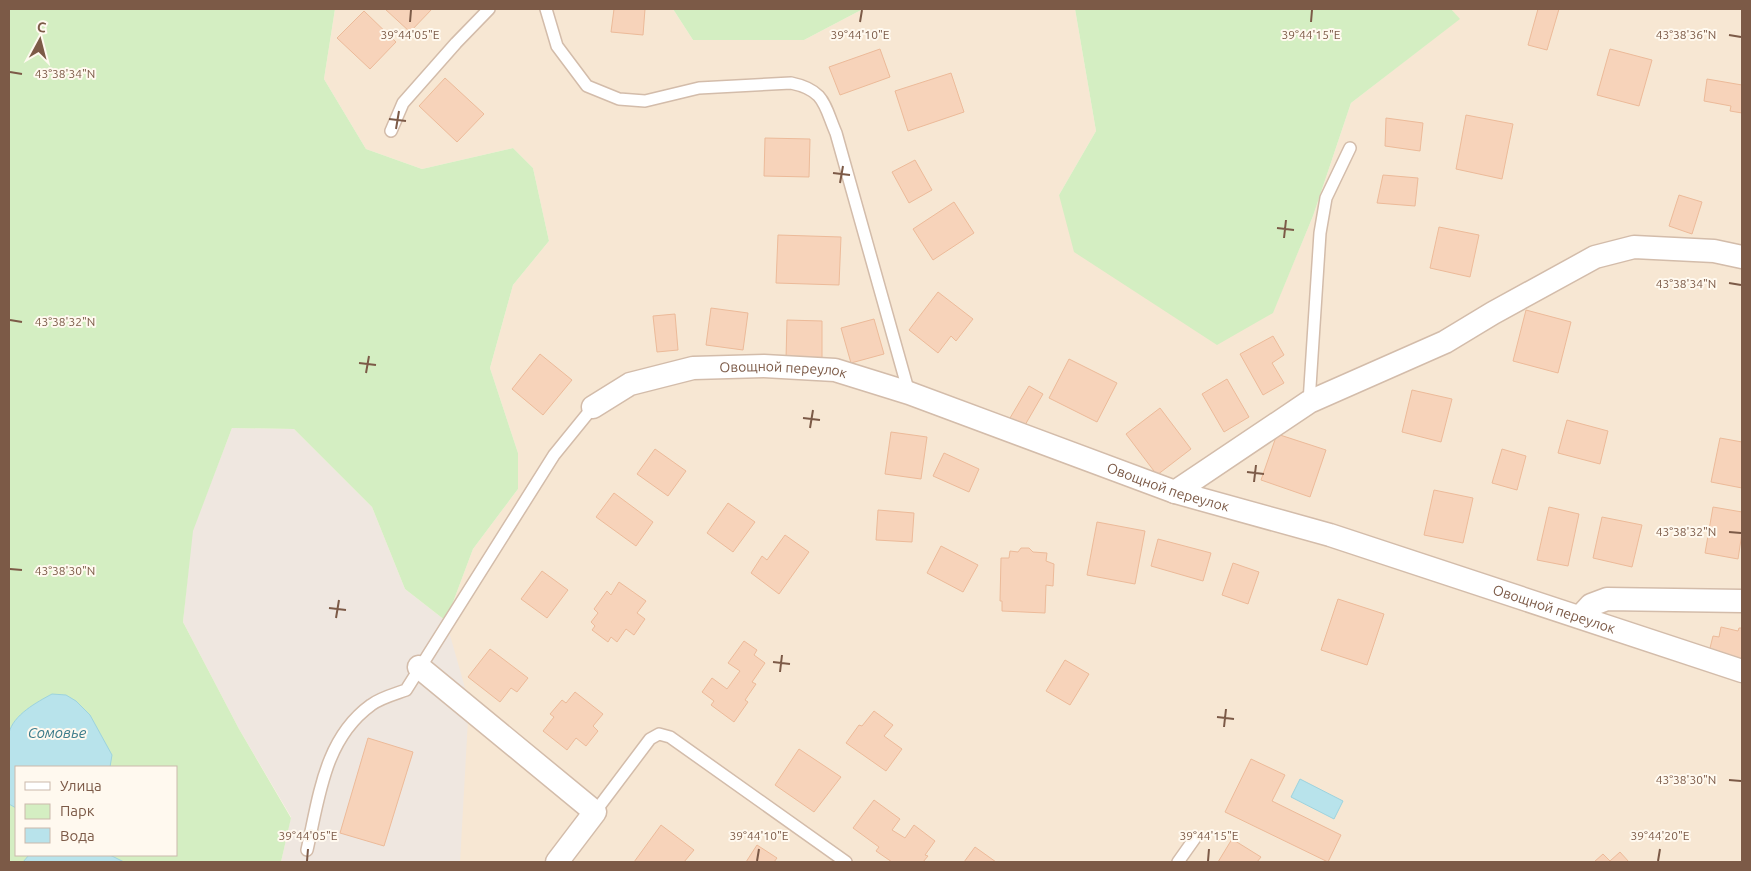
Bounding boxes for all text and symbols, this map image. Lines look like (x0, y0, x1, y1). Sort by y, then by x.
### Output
north arrow (15, 15, 65, 65)
text: С (36, 19, 47, 36)
text: 39°44'05"E (381, 28, 440, 41)
text: 39°44'10"E (831, 28, 890, 41)
text: 39°44'15"E (1282, 28, 1341, 41)
text: 43°38'36"N (1656, 28, 1716, 41)
text: 43°38'34"N (35, 67, 95, 80)
text: 43°38'34"N (1656, 277, 1716, 290)
text: 43°38'32"N (35, 315, 95, 328)
street label: Овощной переулок (719, 358, 849, 381)
street label: Овощной переулок (1105, 459, 1231, 515)
text: 43°38'32"N (1656, 525, 1716, 538)
text: 43°38'30"N (35, 564, 95, 577)
street label: Овощной переулок (1491, 581, 1618, 637)
water label: Сомовье (28, 724, 87, 741)
legend (15, 766, 178, 856)
text: 43°38'30"N (1656, 773, 1716, 786)
text: Улица (60, 777, 102, 794)
text: Парк (60, 802, 95, 819)
text: Вода (60, 827, 95, 844)
text: 39°44'05"E (279, 829, 338, 842)
text: 39°44'10"E (730, 829, 789, 842)
text: 39°44'15"E (1180, 829, 1239, 842)
text: 39°44'20"E (1631, 829, 1690, 842)

